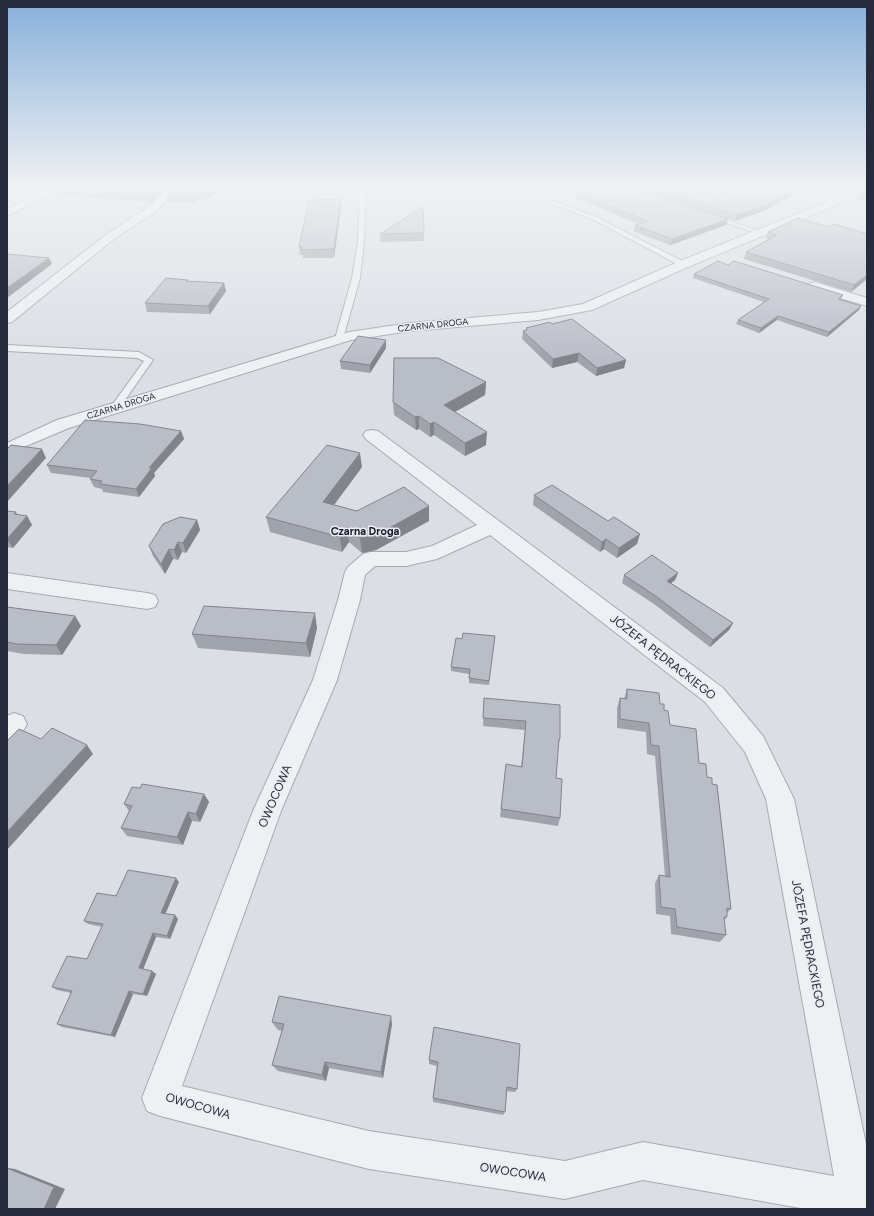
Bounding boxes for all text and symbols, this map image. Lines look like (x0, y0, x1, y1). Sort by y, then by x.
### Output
street label: CZARNA DROGA (397, 315, 469, 334)
street label: CZARNA DROGA (85, 390, 156, 421)
district label: Czarna Droga (331, 525, 399, 538)
street label: JÓZEFA PĘDRACKIEGO (607, 611, 719, 703)
street label: OWOCOWA (255, 762, 295, 830)
street label: JÓZEFA PĘDRACKIEGO (789, 879, 827, 1009)
street label: OWOCOWA (164, 1090, 232, 1122)
street label: OWOCOWA (479, 1160, 547, 1184)

